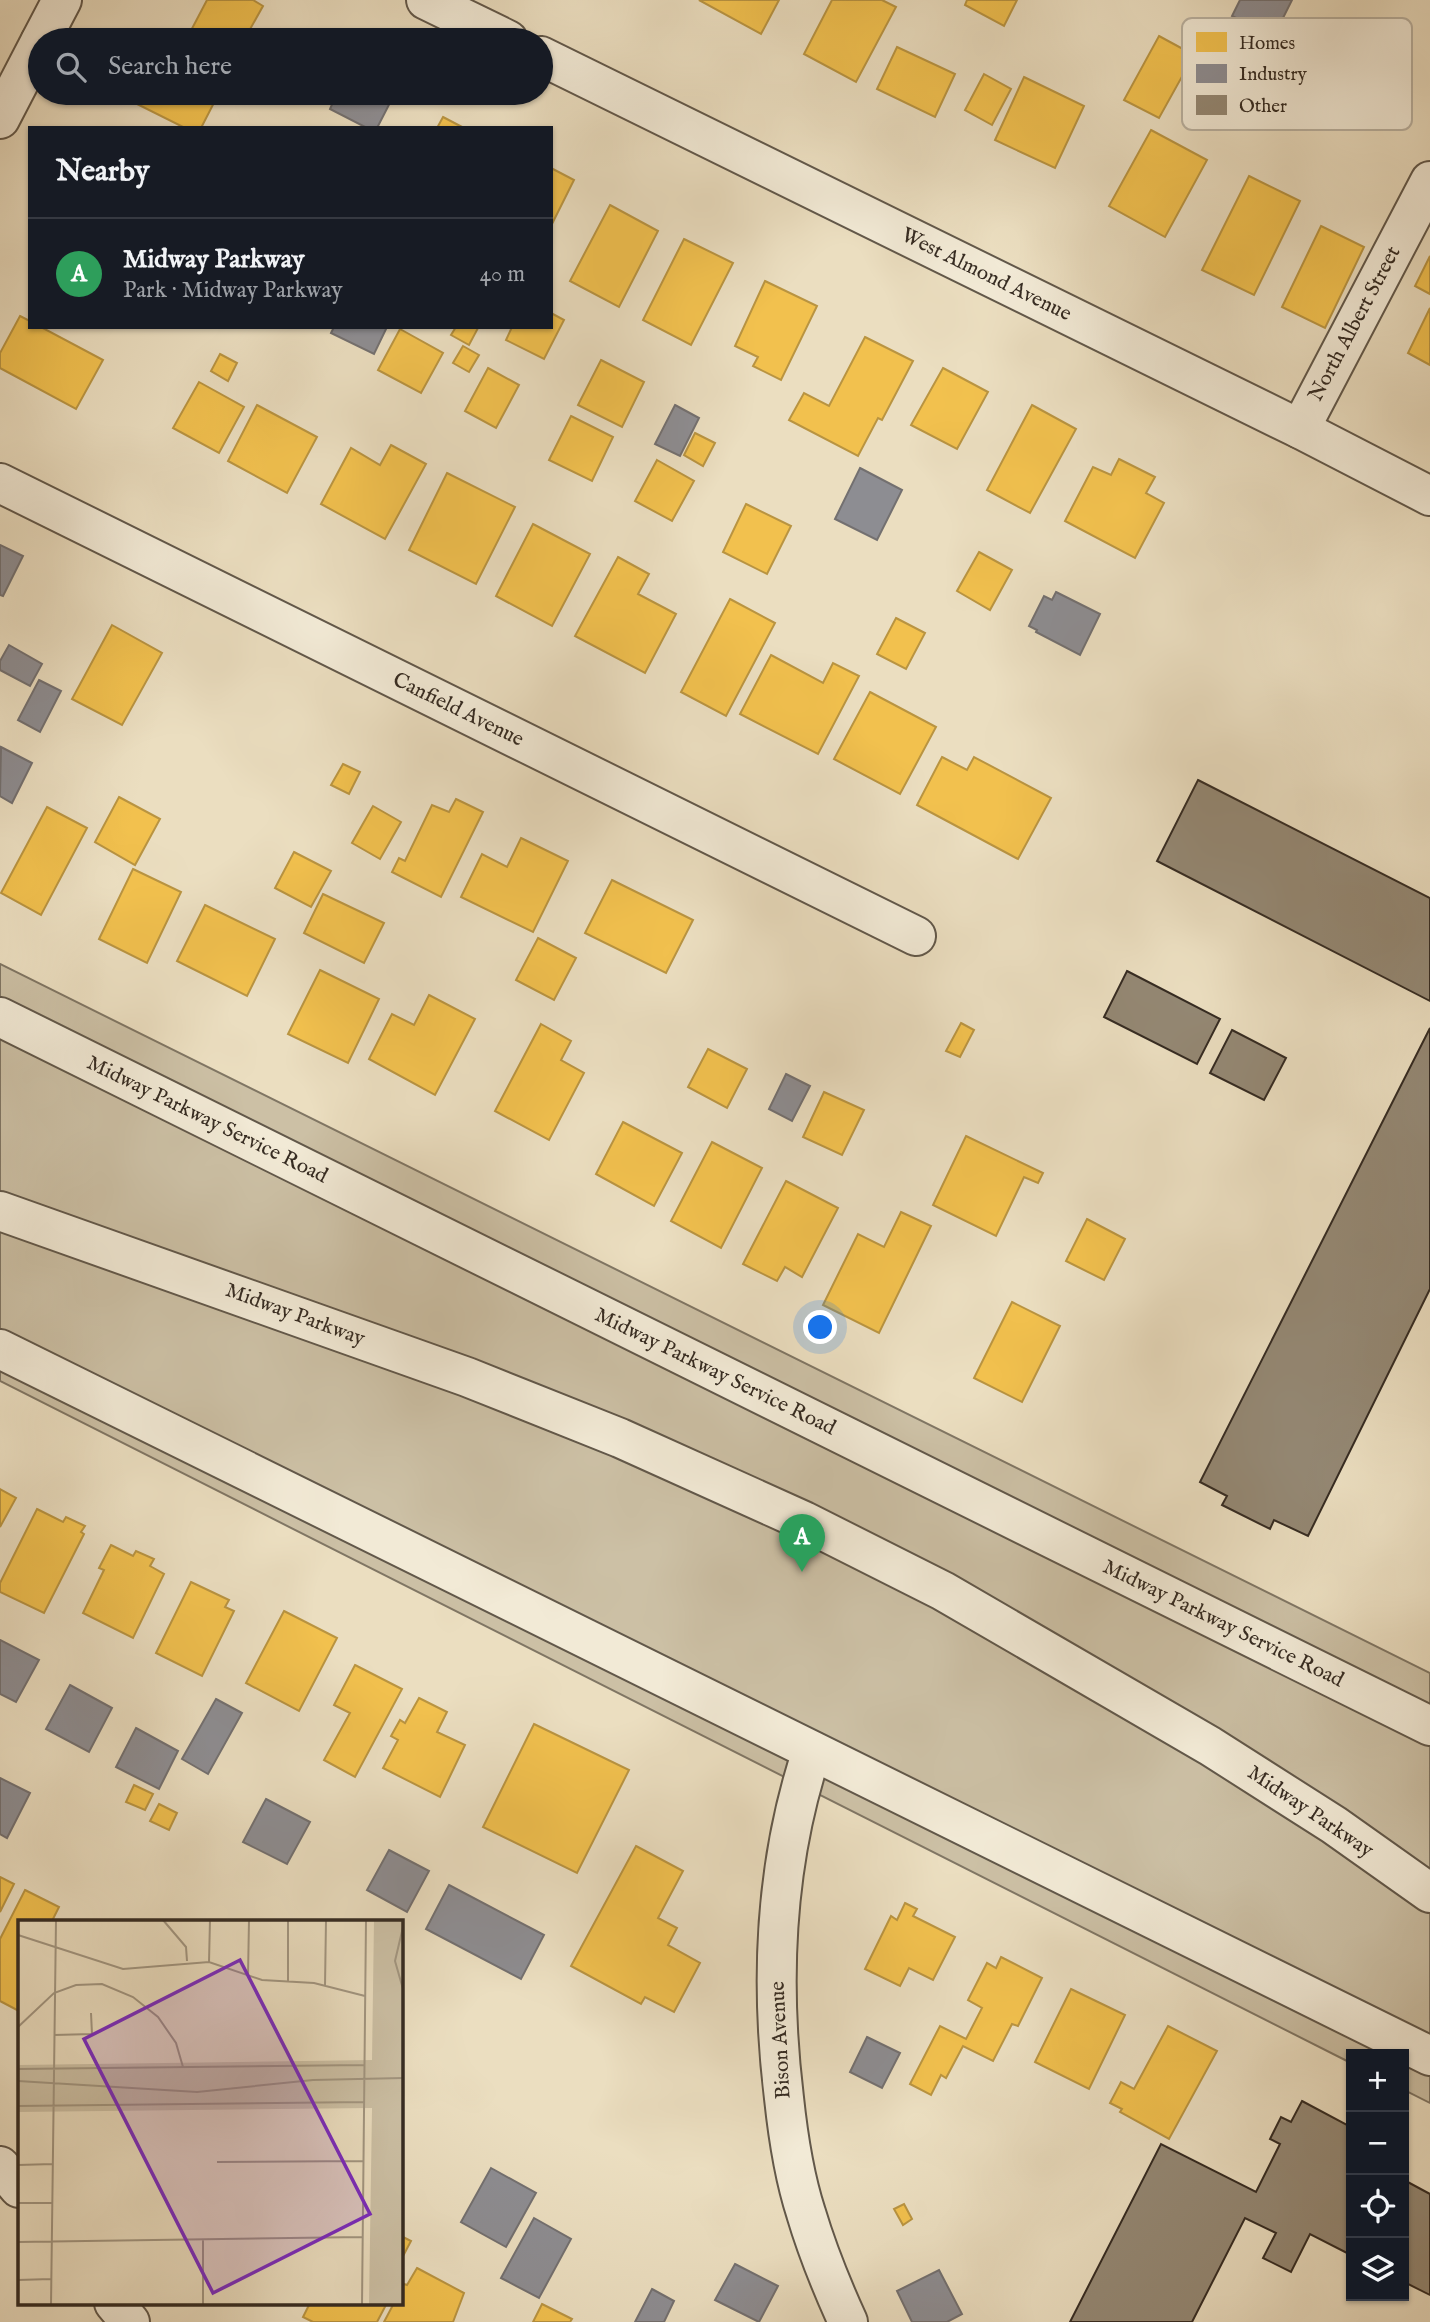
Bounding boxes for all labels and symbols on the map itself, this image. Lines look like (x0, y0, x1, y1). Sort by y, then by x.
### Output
legend (1182, 18, 1412, 130)
text: Homes (1239, 32, 1295, 56)
text: Industry (1239, 63, 1307, 87)
text: Other (1239, 95, 1287, 119)
street label: West Almond Avenue (896, 222, 1076, 328)
street label: North Albert Street (1303, 242, 1407, 406)
street label: Canfield Avenue (388, 667, 528, 754)
street label: Midway Parkway Service Road (82, 1050, 333, 1191)
street label: Midway Parkway (221, 1277, 369, 1353)
street label: Midway Parkway Service Road (590, 1302, 841, 1443)
your location (803, 1310, 837, 1344)
pin: A (779, 1514, 825, 1572)
street label: Midway Parkway Service Road (1098, 1554, 1349, 1695)
street label: Midway Parkway (1242, 1760, 1379, 1865)
inset map (18, 1920, 402, 2304)
street label: Bison Avenue (764, 1980, 798, 2100)

